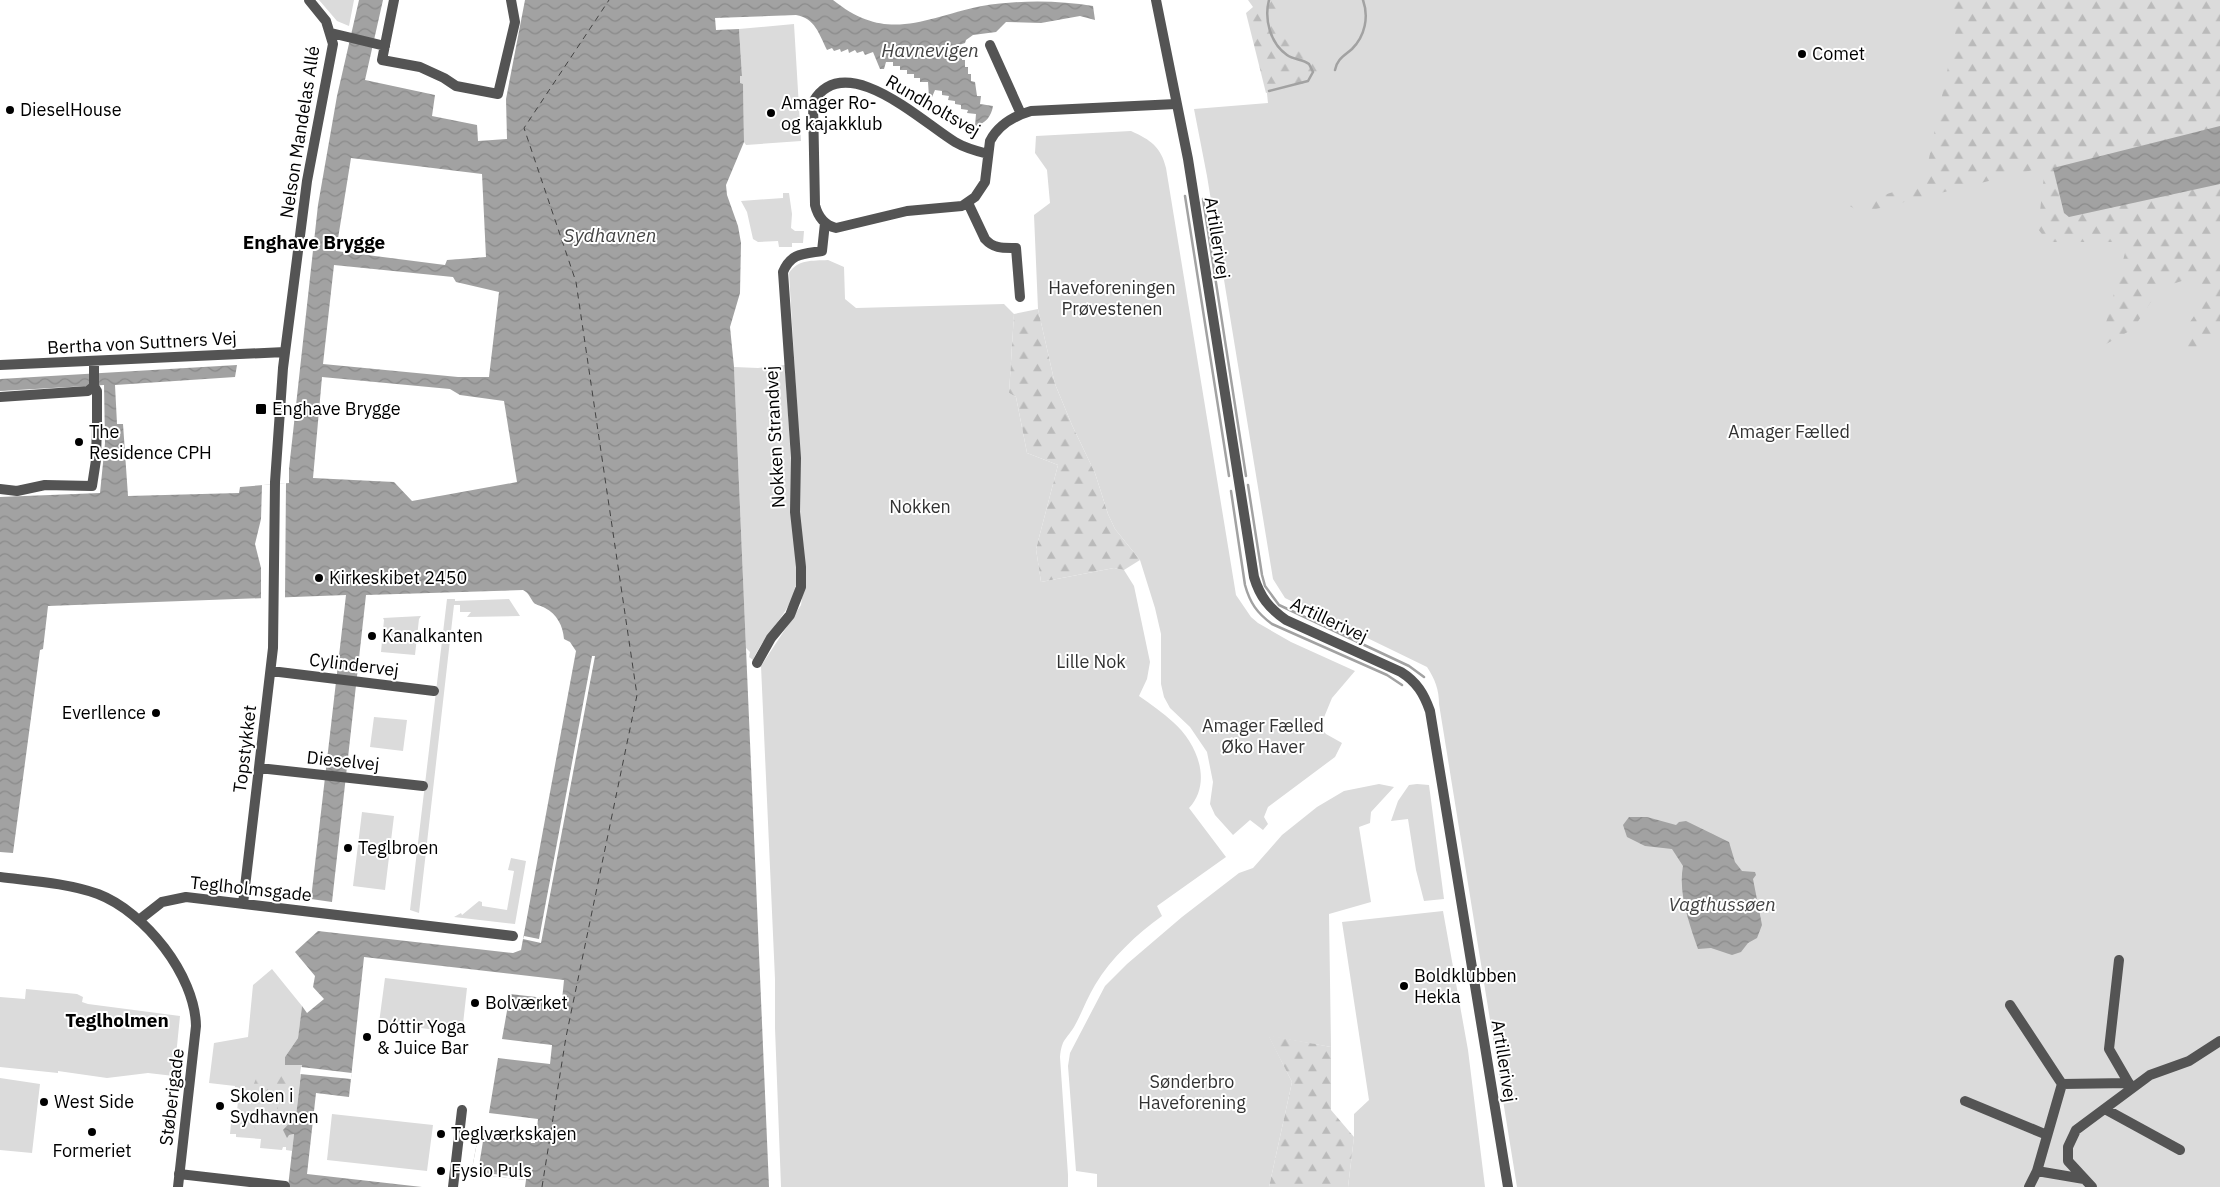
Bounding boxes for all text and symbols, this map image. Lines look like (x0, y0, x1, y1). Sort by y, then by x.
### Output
water label: Havnevigen (881, 38, 979, 62)
place label: Comet (1812, 42, 1865, 65)
street label: Nelson Mandelas Allé (275, 44, 325, 220)
marker: Comet (1796, 48, 1808, 60)
street label: Rundholtsvej (882, 69, 985, 142)
place label: Amager Ro- og kajakklub (781, 91, 882, 135)
place label: DieselHouse (20, 98, 122, 121)
marker: DieselHouse (4, 104, 16, 116)
marker: Amager Ro- og kajakklub (765, 107, 777, 119)
street label: Artillerivej (1200, 195, 1235, 281)
water label: Sydhavnen (563, 223, 657, 247)
district label: Enghave Brygge (243, 230, 385, 254)
park label: Haveforeningen Prøvestenen (1048, 276, 1176, 320)
street label: Bertha von Suttners Vej (47, 326, 237, 359)
street label: Nokken Strandvej (759, 365, 790, 509)
place label: Enghave Brygge (272, 397, 401, 420)
marker: Enghave Brygge (254, 402, 268, 416)
place label: The Residence CPH (89, 420, 212, 464)
park label: Amager Fælled (1728, 420, 1850, 443)
marker: The Residence CPH (73, 436, 85, 448)
park label: Nokken (889, 495, 951, 518)
place label: Kirkeskibet 2450 (329, 566, 467, 589)
marker: Kirkeskibet 2450 (313, 572, 325, 584)
street label: Artillerivej (1287, 592, 1372, 647)
place label: Kanalkanten (382, 624, 483, 647)
marker: Kanalkanten (366, 630, 378, 642)
street label: Cylindervej (308, 648, 400, 681)
park label: Lille Nok (1056, 650, 1126, 673)
place label: Everllence (62, 701, 146, 724)
street label: Topstykket (228, 704, 261, 794)
marker: Everllence (150, 707, 162, 719)
park label: Amager Fælled Øko Haver (1202, 714, 1324, 758)
street label: Dieselvej (306, 745, 381, 776)
place label: Teglbroen (358, 836, 439, 859)
marker: Teglbroen (342, 842, 354, 854)
street label: Teglholmsgade (189, 871, 313, 906)
water label: Vagthussøen (1668, 892, 1776, 916)
place label: Boldklubben Hekla (1414, 964, 1517, 1008)
marker: Boldklubben Hekla (1398, 980, 1410, 992)
place label: Bolværket (485, 991, 568, 1014)
marker: Bolværket (469, 997, 481, 1009)
district label: Teglholmen (65, 1008, 169, 1032)
place label: Dóttir Yoga & Juice Bar (377, 1015, 469, 1059)
street label: Artillerivej (1487, 1018, 1522, 1104)
marker: Dóttir Yoga & Juice Bar (361, 1031, 373, 1043)
street label: Støberigade (154, 1047, 189, 1147)
park label: Sønderbro Haveforening (1138, 1070, 1246, 1114)
place label: Skolen i Sydhavnen (230, 1084, 319, 1128)
place label: West Side (54, 1090, 134, 1113)
marker: West Side (38, 1096, 50, 1108)
marker: Skolen i Sydhavnen (214, 1100, 226, 1112)
place label: Teglværkskajen (451, 1122, 577, 1145)
marker: Formeriet (86, 1126, 98, 1138)
marker: Teglværkskajen (435, 1128, 447, 1140)
place label: Formeriet (52, 1139, 132, 1162)
place label: Fysio Puls (451, 1159, 532, 1182)
marker: Fysio Puls (435, 1165, 447, 1177)

